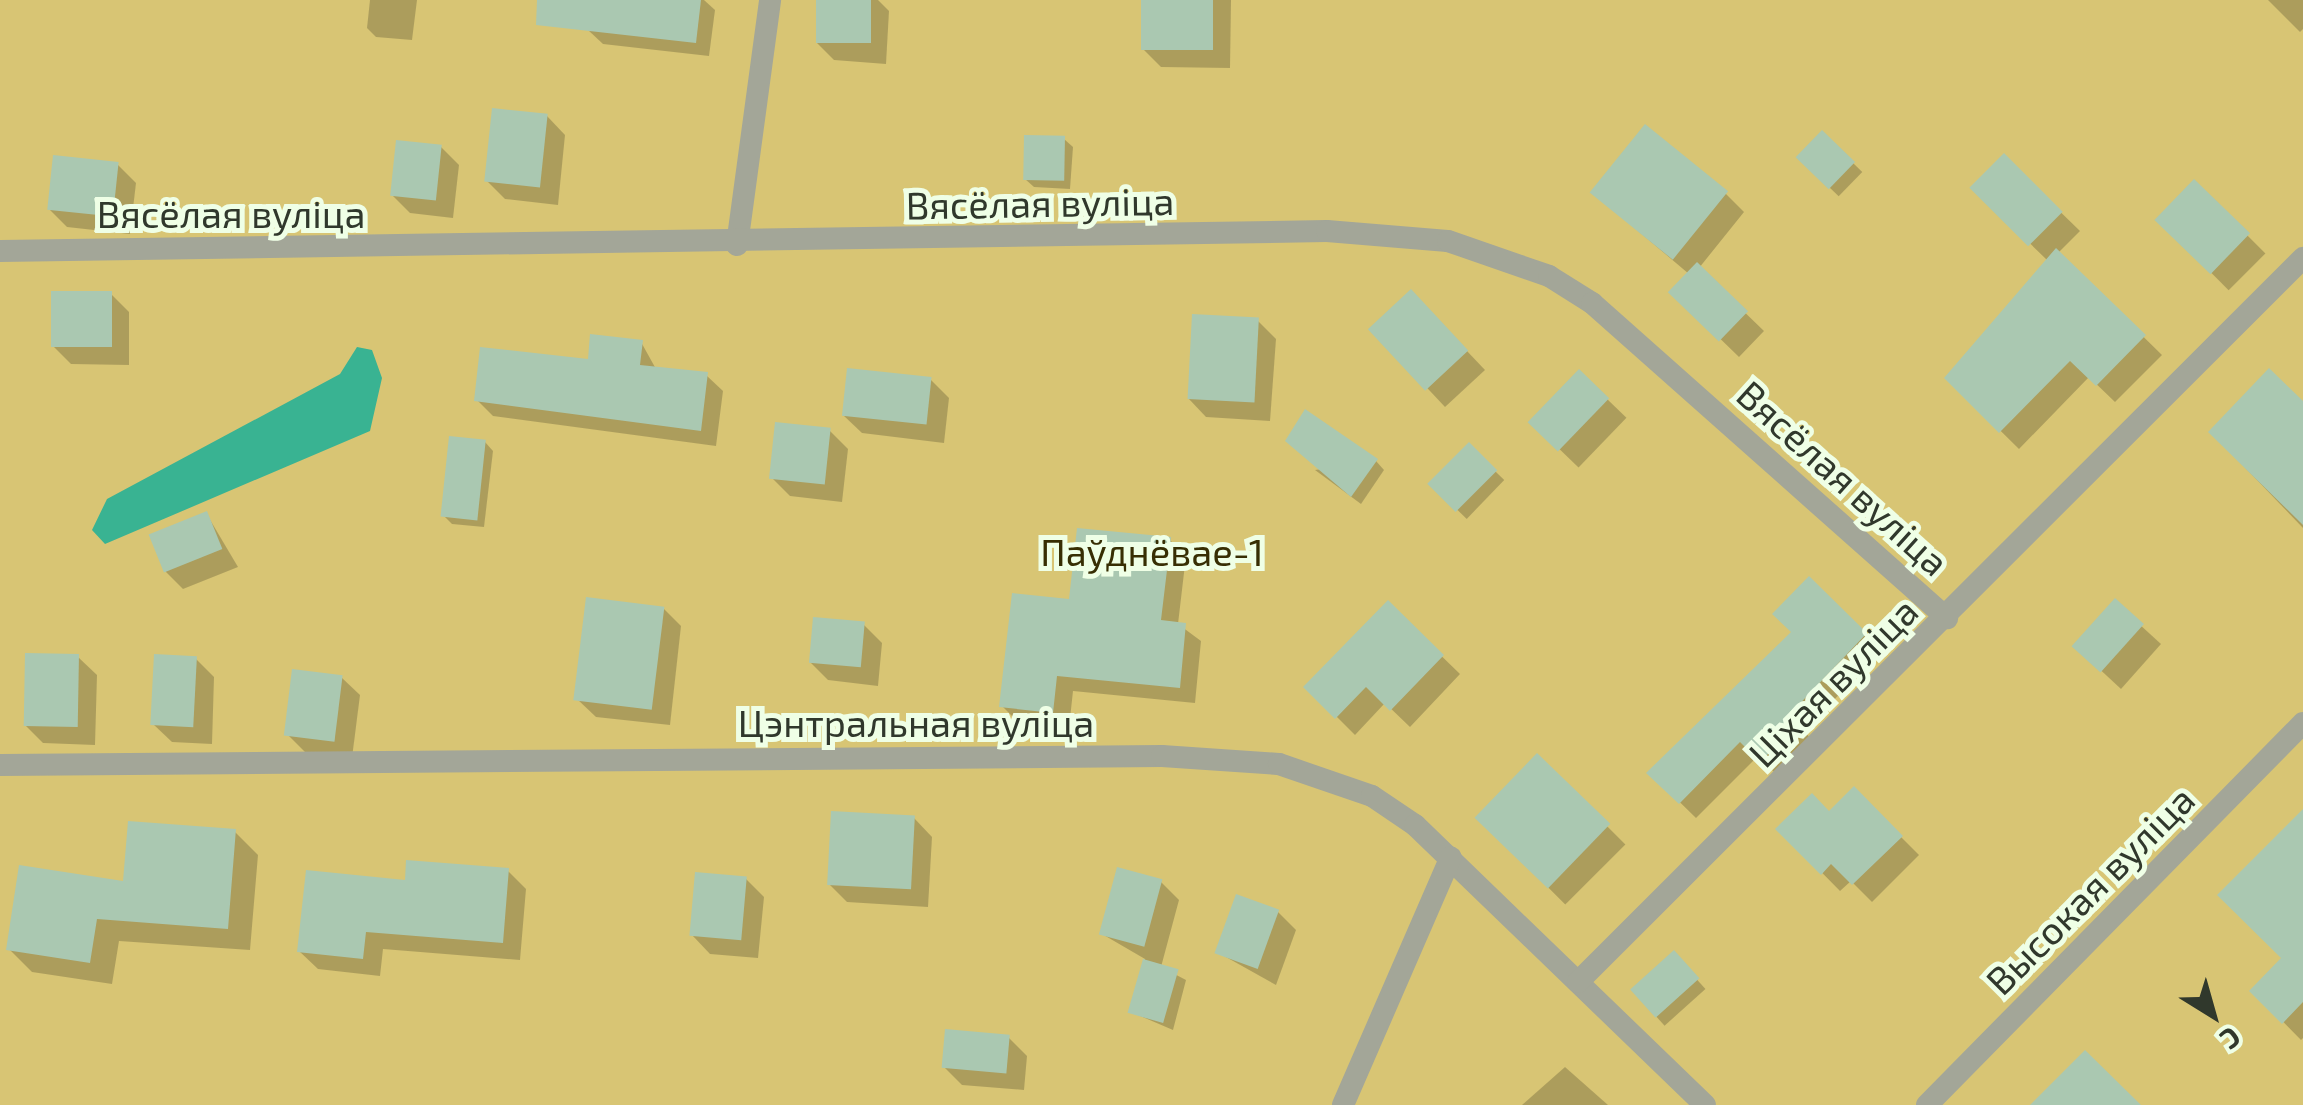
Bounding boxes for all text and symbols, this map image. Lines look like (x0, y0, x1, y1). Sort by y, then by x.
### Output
street label: Вясёлая вуліца (905, 178, 1175, 228)
street label: Вясёлая вуліца (97, 191, 365, 237)
street label: Вясёлая вуліца (1728, 371, 1958, 585)
park label: Паўднёвае-1 (1040, 529, 1264, 575)
street label: Ціхая вуліца (1739, 588, 1927, 776)
street label: Цэнтральная вуліца (738, 700, 1094, 746)
street label: Высокая вуліца (1976, 776, 2204, 1004)
north arrow (2163, 965, 2263, 1065)
text: С (2214, 1020, 2248, 1057)

